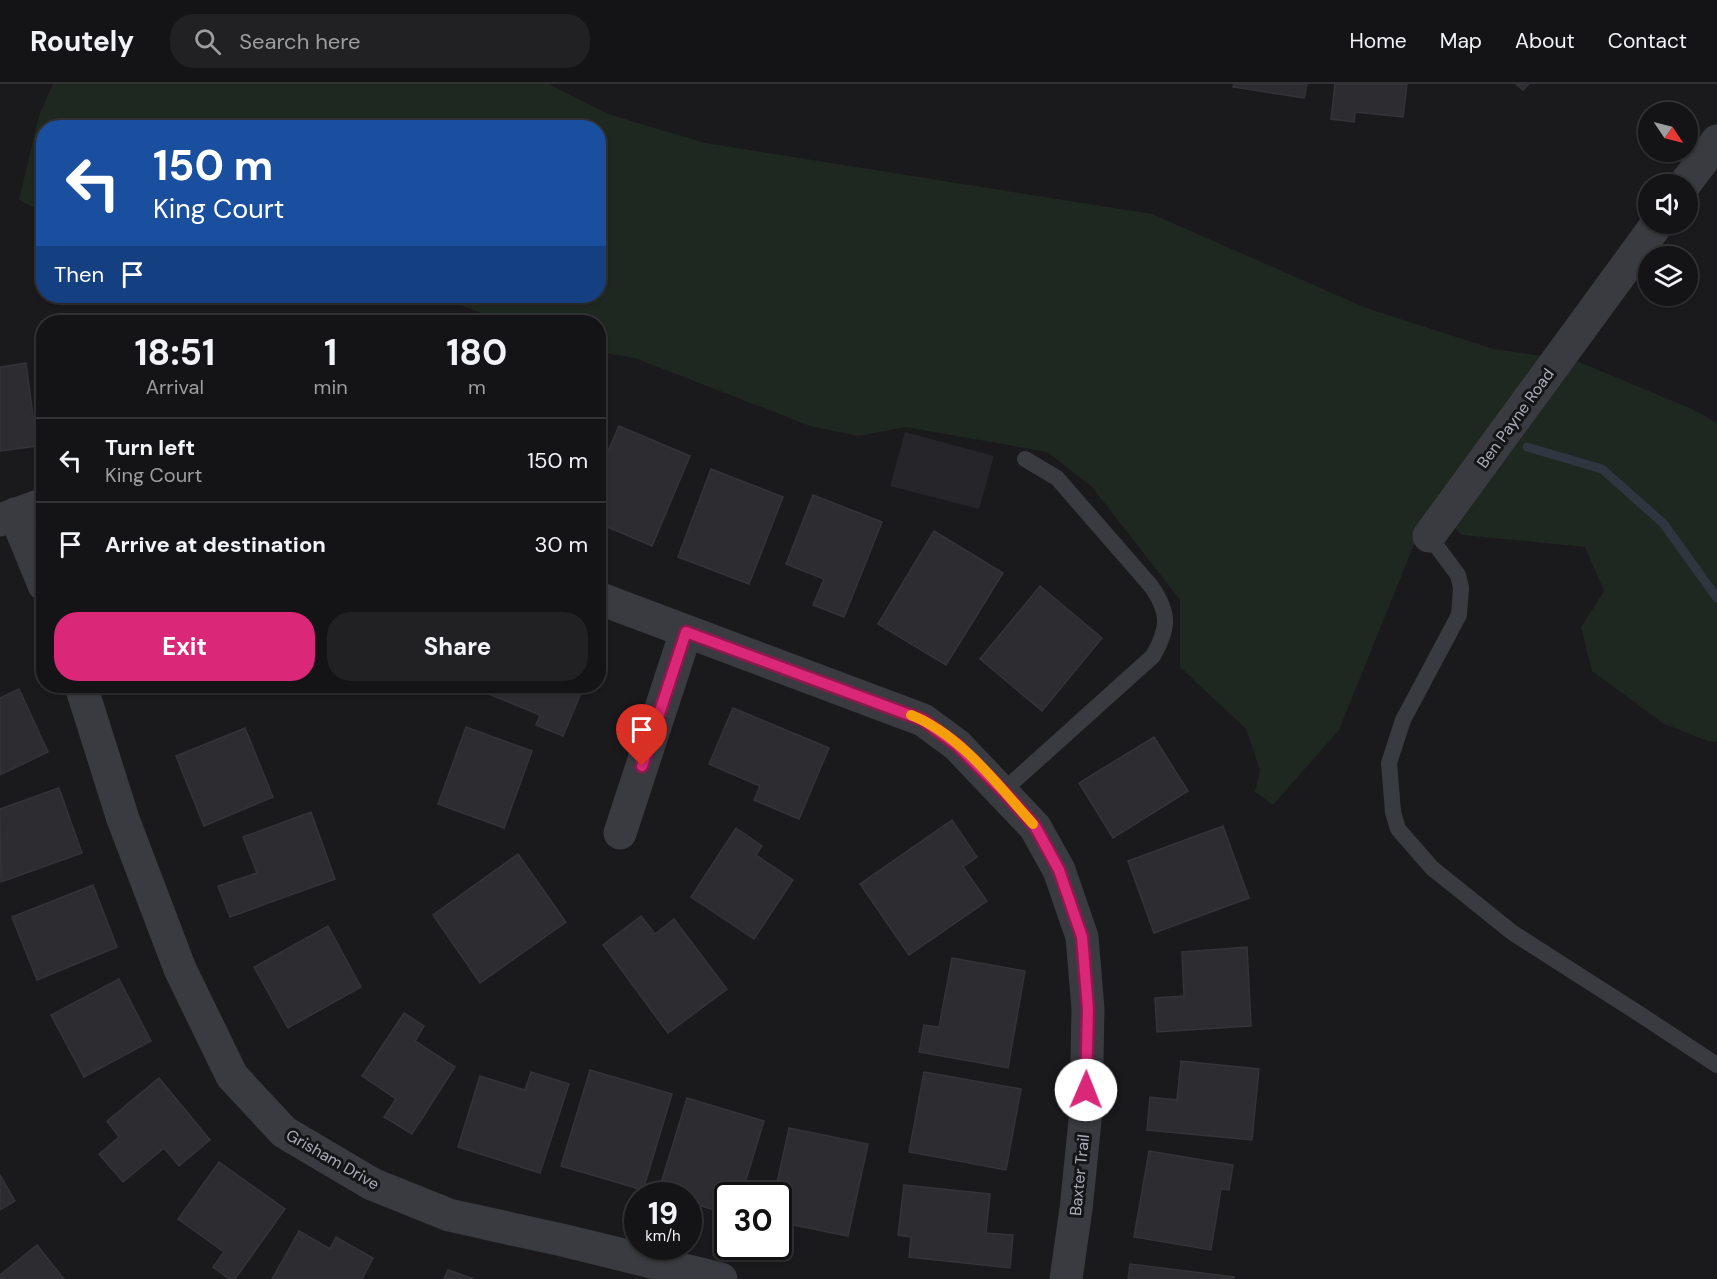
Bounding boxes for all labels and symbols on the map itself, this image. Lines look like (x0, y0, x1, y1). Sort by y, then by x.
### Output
north arrow (1638, 102, 1698, 162)
street label: Ben Payne Road (1472, 364, 1559, 472)
pin (616, 704, 667, 766)
position arrow (1054, 1058, 1118, 1122)
street label: Grisham Drive (282, 1124, 383, 1195)
street label: Baxter Trail (1065, 1133, 1094, 1217)
speed limit sign: 30 (714, 1182, 792, 1260)

